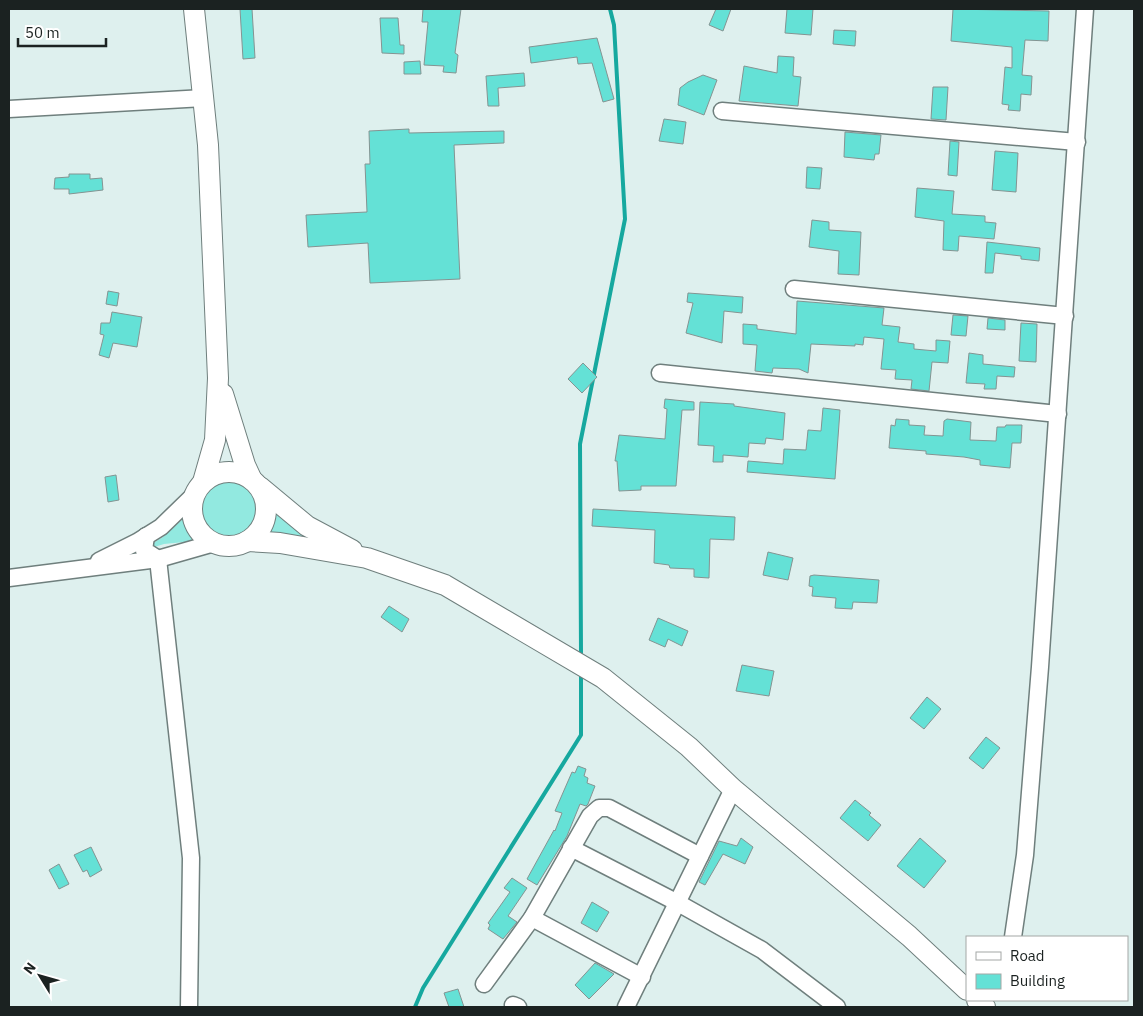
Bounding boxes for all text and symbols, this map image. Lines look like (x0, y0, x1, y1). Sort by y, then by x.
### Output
scale bar (18, 15, 105, 47)
text: 50 m (25, 23, 60, 42)
legend (966, 936, 1128, 1001)
text: Road (1010, 946, 1045, 965)
north arrow (15, 951, 65, 1001)
text: N (19, 959, 40, 978)
text: Building (1010, 971, 1065, 990)

